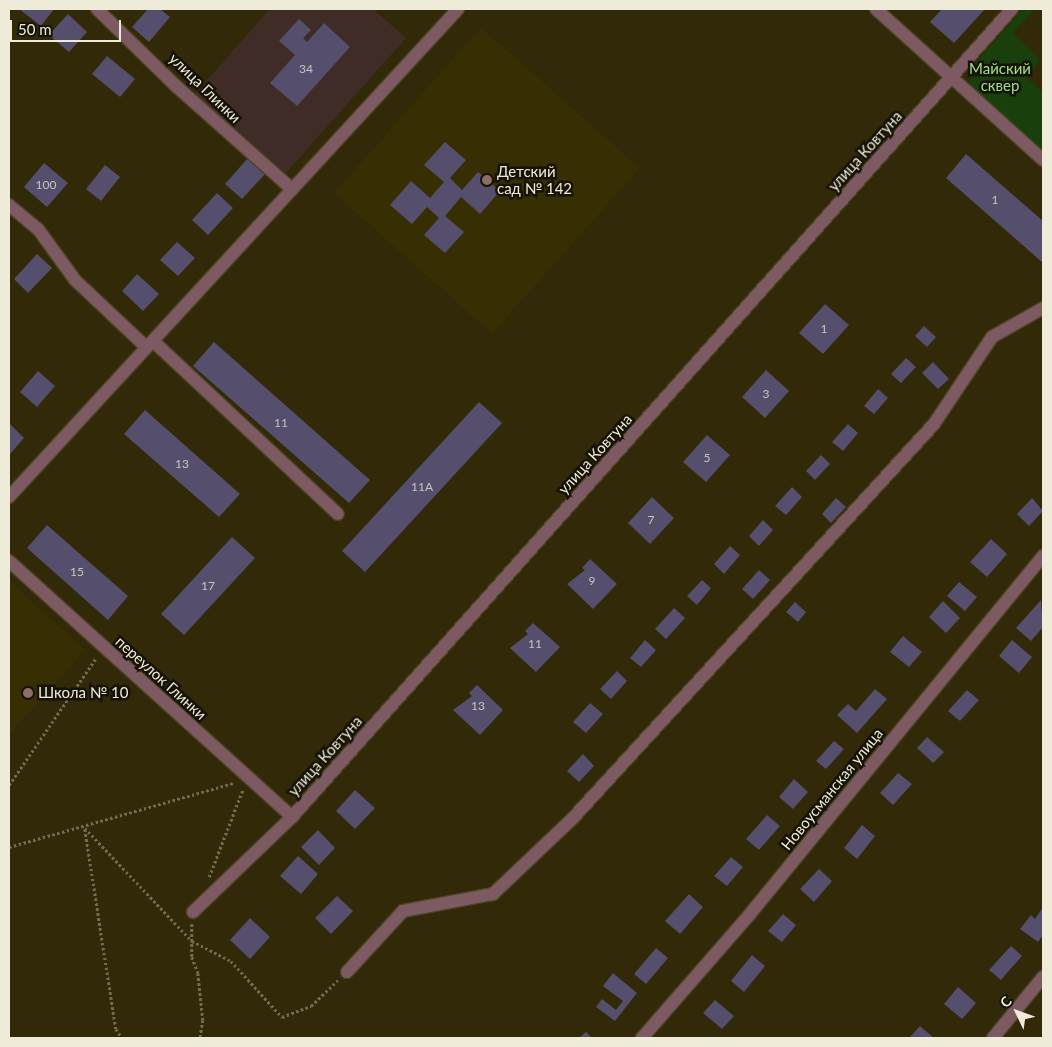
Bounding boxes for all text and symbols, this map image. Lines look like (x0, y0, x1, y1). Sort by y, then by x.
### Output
scale bar (12, 10, 124, 42)
text: 50 m (18, 20, 52, 38)
street label: улица Глинки (166, 49, 244, 127)
park label: Майский сквер (969, 59, 1031, 94)
house number: 34 (299, 62, 313, 76)
street label: улица Ковтуна (824, 107, 906, 195)
place label: Детский сад № 142 (497, 162, 572, 197)
marker: Детский сад № 142 (481, 174, 493, 186)
house number: 100 (36, 178, 56, 192)
house number: 1 (992, 193, 998, 207)
house number: 1 (821, 322, 827, 336)
house number: 3 (763, 387, 769, 401)
street label: улица Ковтуна (554, 410, 636, 498)
house number: 11 (274, 416, 288, 430)
house number: 5 (704, 451, 710, 465)
house number: 13 (175, 457, 189, 471)
house number: 11А (411, 480, 433, 494)
house number: 7 (648, 513, 654, 527)
house number: 15 (70, 565, 84, 579)
house number: 9 (589, 574, 595, 588)
house number: 17 (201, 579, 215, 593)
street label: переулок Глинки (112, 633, 210, 723)
house number: 11 (528, 637, 542, 651)
place label: Школа № 10 (38, 684, 128, 702)
marker: Школа № 10 (22, 687, 34, 699)
house number: 13 (471, 699, 485, 713)
street label: улица Ковтуна (284, 712, 366, 800)
street label: Новоусманская улица (777, 725, 887, 853)
north arrow (992, 987, 1042, 1037)
text: С (996, 993, 1015, 1011)

